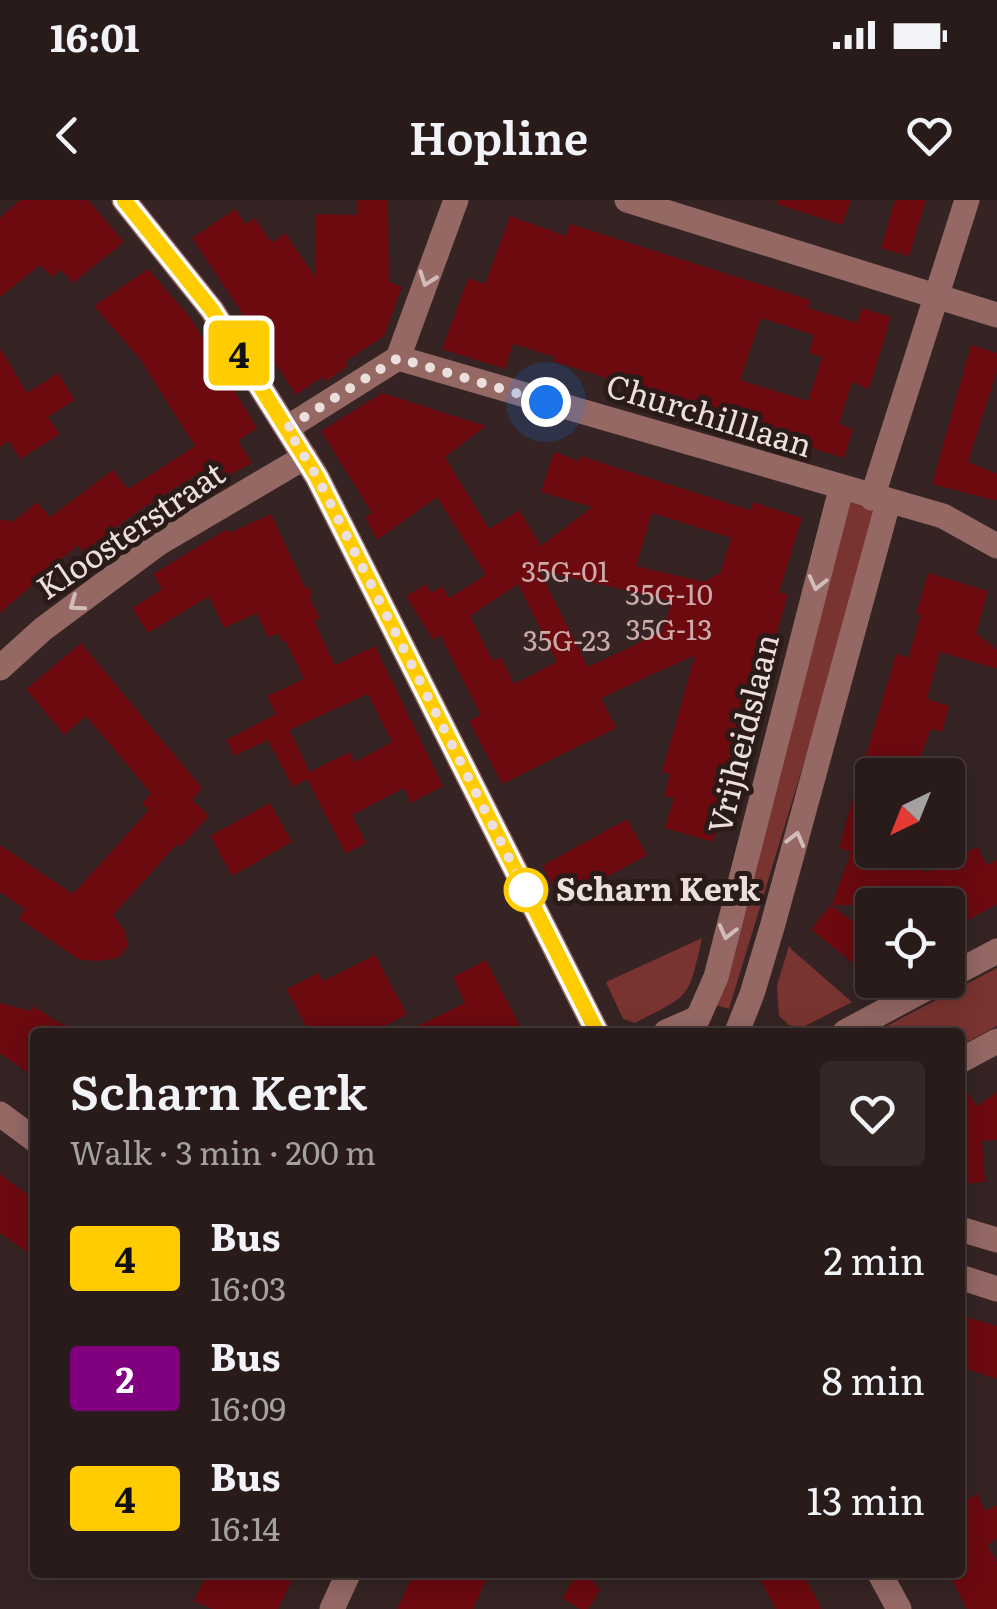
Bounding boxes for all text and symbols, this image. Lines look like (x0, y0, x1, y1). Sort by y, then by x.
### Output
text: 16:01 (50, 7, 140, 64)
text: Hopline (409, 102, 588, 169)
icon: back (40, 108, 95, 163)
icon: heart (902, 108, 957, 163)
one-way arrow (418, 269, 439, 286)
line badge: 4 (206, 320, 272, 386)
text: 4 (228, 327, 250, 379)
street label: Churchilllaan (601, 359, 819, 467)
your location (521, 377, 571, 427)
street label: Kloosterstraat (26, 448, 233, 609)
house number: 35G-01 (521, 549, 609, 591)
house number: 35G-10 (625, 572, 713, 614)
one-way arrow (807, 574, 828, 591)
one-way arrow (69, 593, 87, 610)
house number: 35G-13 (626, 607, 712, 649)
house number: 35G-23 (523, 618, 611, 660)
street label: Vrijheidslaan (693, 628, 789, 838)
north arrow (855, 758, 965, 868)
map controls (855, 758, 965, 998)
one-way arrow (784, 831, 805, 848)
place label: Scharn Kerk (556, 863, 760, 911)
marker: Scharn Kerk (505, 869, 547, 911)
button: locate (855, 888, 965, 998)
one-way arrow (718, 923, 739, 940)
text: Scharn Kerk (70, 1054, 367, 1125)
button: heart (820, 1061, 925, 1166)
text: Walk · 3 min · 200 m (70, 1127, 376, 1175)
text: Bus (210, 1206, 281, 1263)
text: 2 min (823, 1230, 925, 1287)
text: 4 (114, 1232, 136, 1284)
text: 16:03 (210, 1263, 286, 1311)
text: Bus (210, 1326, 281, 1383)
text: 8 min (822, 1350, 925, 1407)
text: 2 (116, 1352, 134, 1404)
text: 16:09 (210, 1383, 286, 1431)
text: Bus (210, 1446, 281, 1503)
text: 13 min (807, 1470, 925, 1527)
text: 4 (114, 1472, 136, 1524)
text: 16:14 (210, 1503, 280, 1551)

